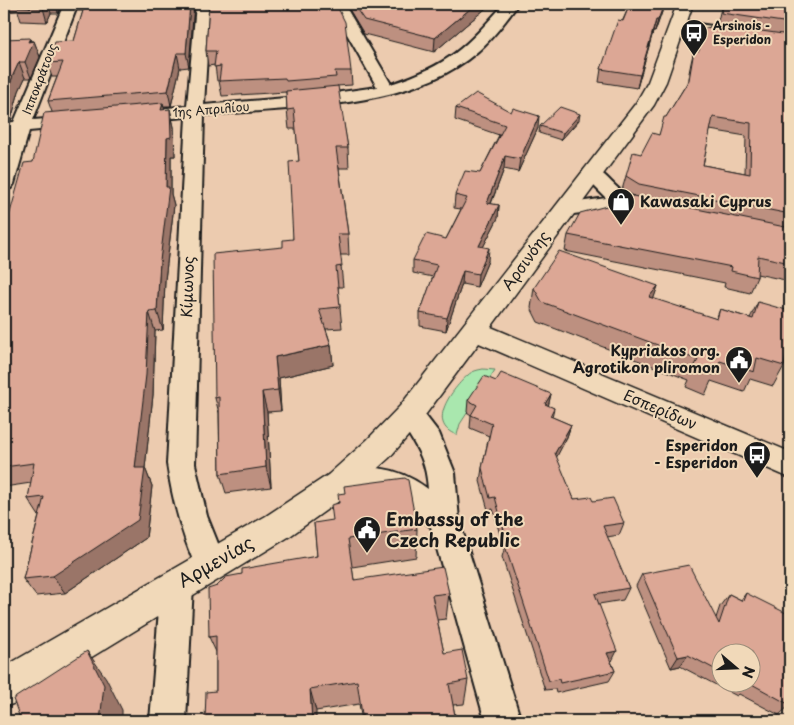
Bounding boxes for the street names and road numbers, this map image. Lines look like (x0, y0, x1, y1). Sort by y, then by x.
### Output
street label: Ιπποκράτους (17, 40, 61, 117)
street label: 1ης Απριλίου (172, 97, 250, 121)
street label: Αρσινόης (495, 225, 555, 295)
street label: Κίμωνος (174, 255, 199, 318)
street label: Εσπερίδων (620, 383, 701, 434)
street label: Αρμενίας (172, 528, 258, 593)

